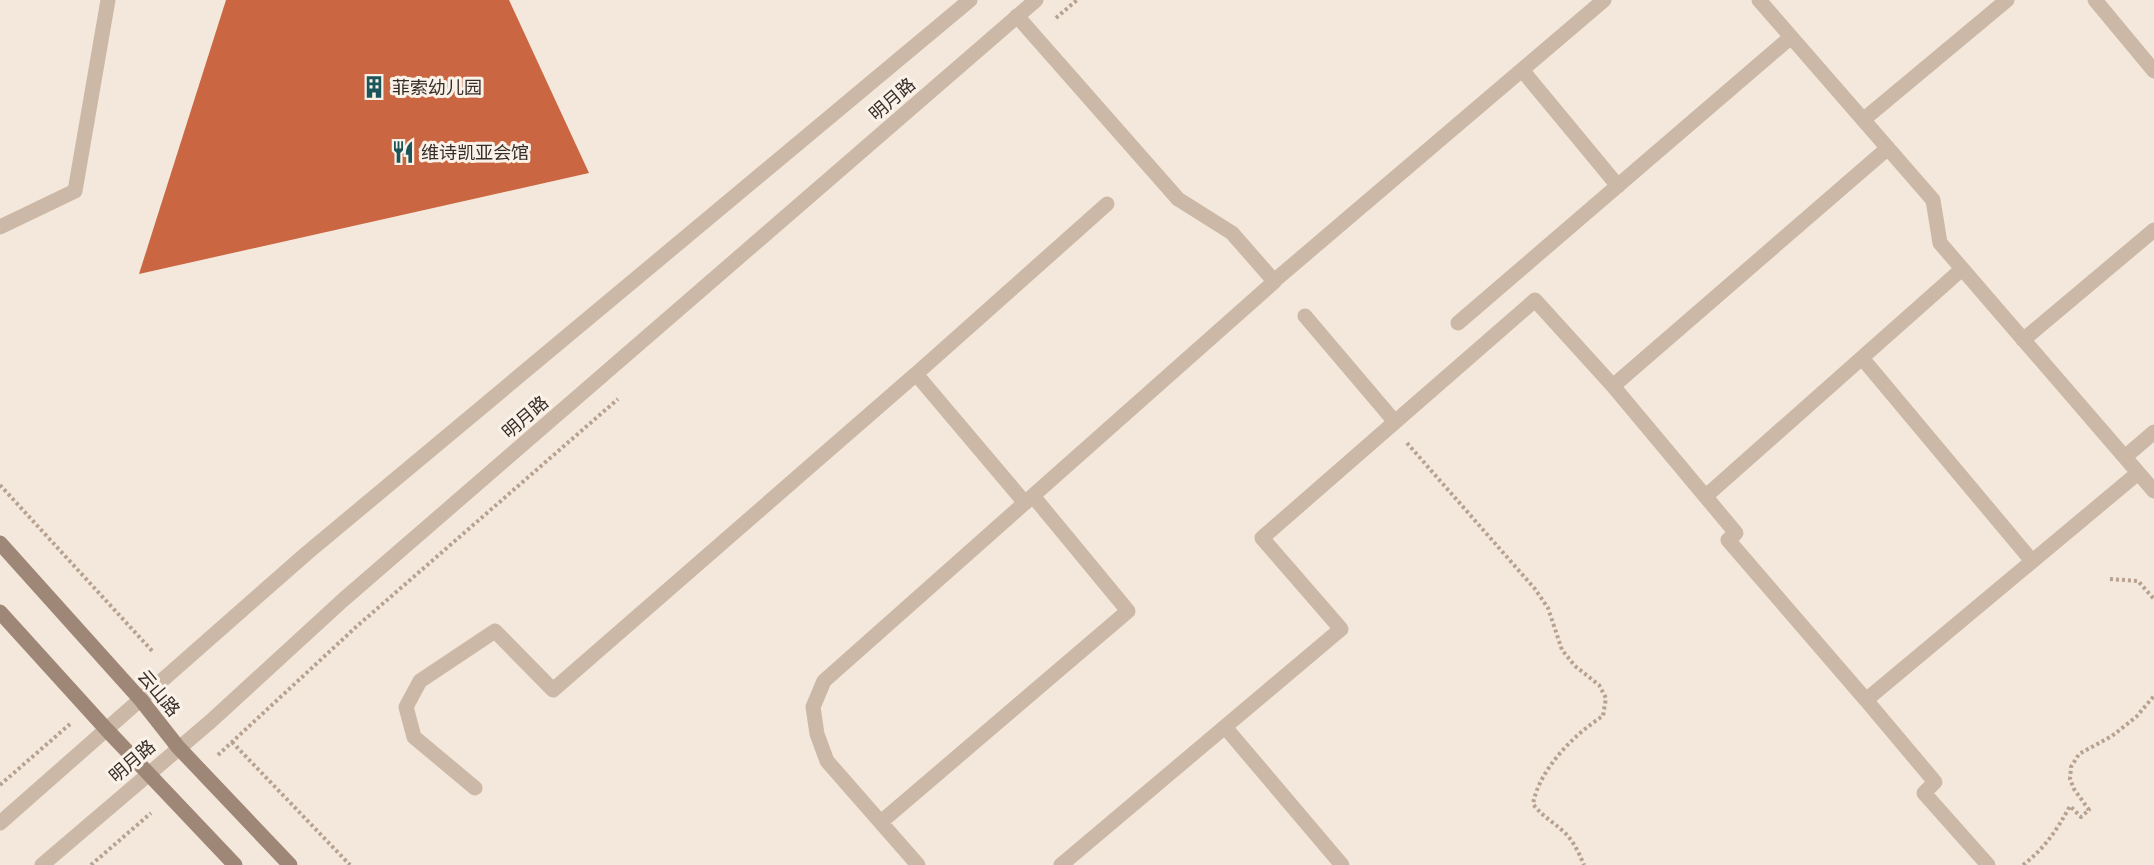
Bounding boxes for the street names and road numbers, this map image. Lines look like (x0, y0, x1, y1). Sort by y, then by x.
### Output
street label: 明月路 (865, 73, 919, 125)
street label: 明月路 (498, 391, 552, 443)
street label: 云山路 (134, 666, 184, 720)
street label: 明月路 (105, 735, 159, 787)

